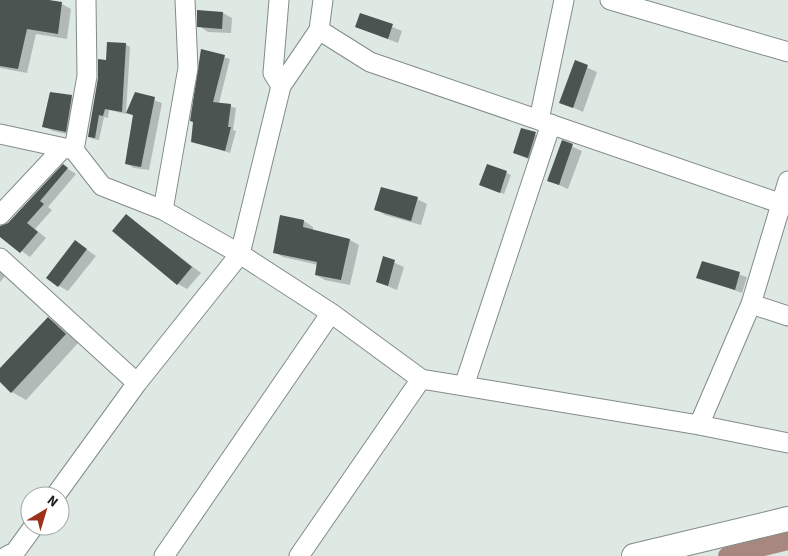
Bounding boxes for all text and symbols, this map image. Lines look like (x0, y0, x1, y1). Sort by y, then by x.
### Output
north arrow (20, 486, 70, 536)
text: N (43, 491, 62, 512)

